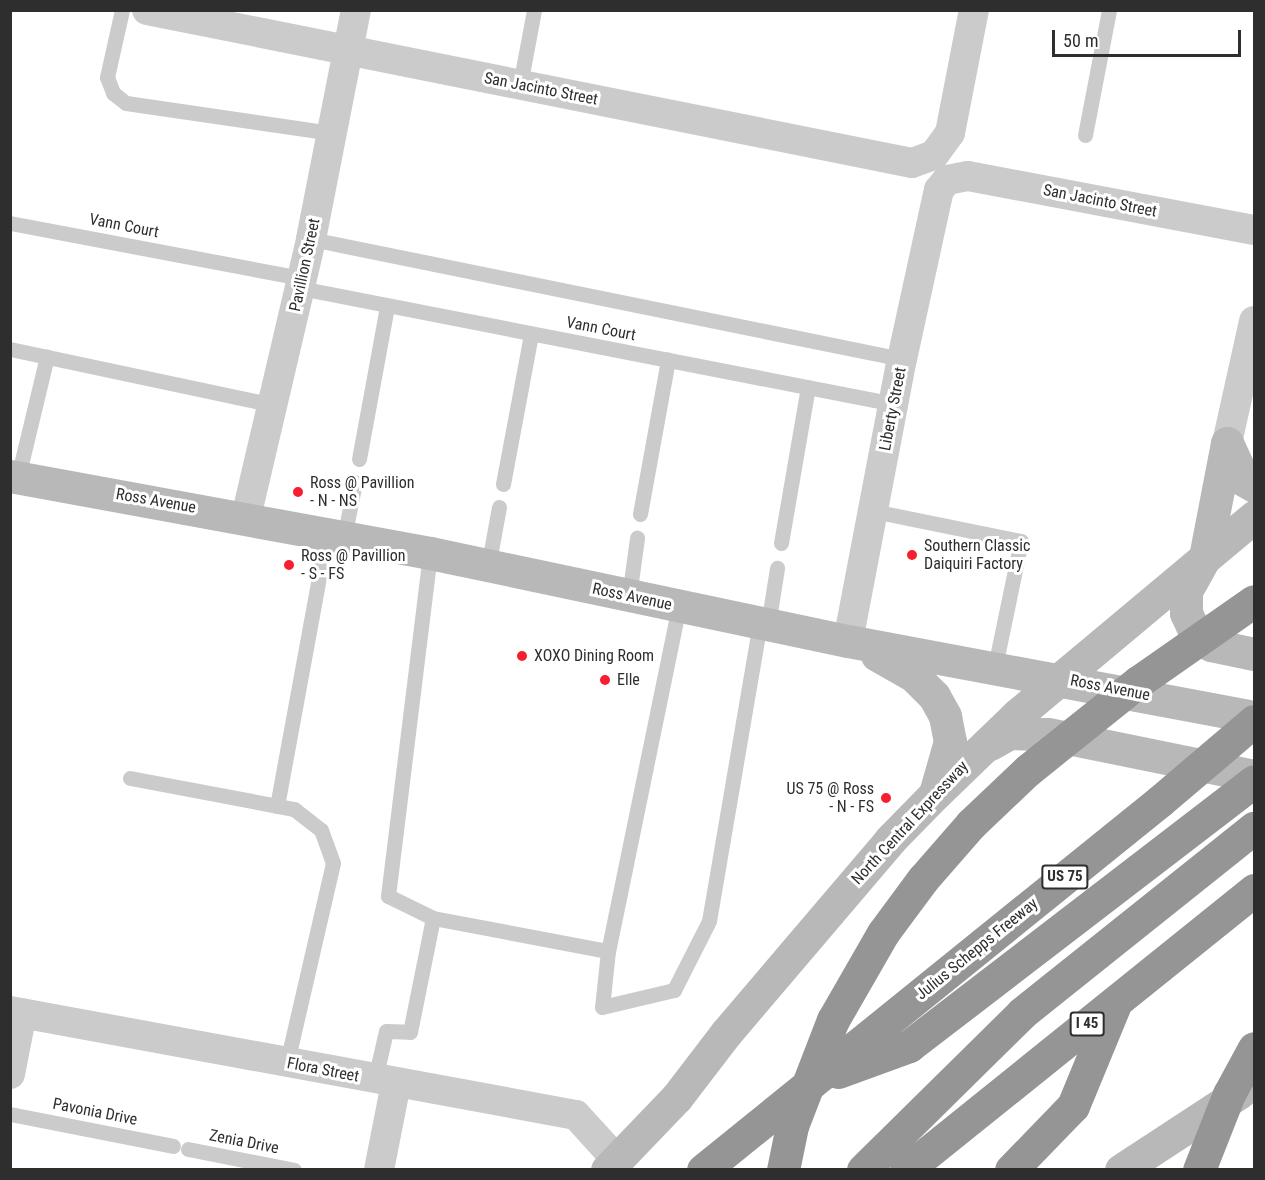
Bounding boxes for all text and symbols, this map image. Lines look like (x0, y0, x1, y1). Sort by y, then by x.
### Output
scale bar (1055, 18, 1244, 56)
text: 50 m (1063, 30, 1098, 51)
street label: San Jacinto Street (483, 69, 599, 109)
street label: San Jacinto Street (1042, 181, 1158, 221)
street label: Vann Court (88, 210, 160, 242)
street label: Pavillion Street (286, 217, 324, 313)
street label: Vann Court (565, 313, 637, 345)
street label: Liberty Street (876, 366, 910, 452)
place label: Ross @ Pavillion - N - NS (310, 473, 414, 511)
street label: Ross Avenue (115, 485, 197, 517)
marker: Ross @ Pavillion - N - NS (291, 485, 305, 499)
place label: Southern Classic Daiquiri Factory (924, 536, 1030, 574)
place label: Ross @ Pavillion - S - FS (301, 546, 405, 584)
marker: Southern Classic Daiquiri Factory (905, 548, 919, 562)
marker: Ross @ Pavillion - S - FS (282, 558, 296, 572)
street label: Ross Avenue (590, 579, 674, 615)
place label: XOXO Dining Room (534, 646, 654, 666)
marker: XOXO Dining Room (515, 649, 529, 663)
place label: Elle (617, 670, 640, 690)
street label: Ross Avenue (1068, 671, 1152, 705)
marker: Elle (598, 673, 612, 687)
street label: North Central Expressway (848, 757, 972, 889)
place label: US 75 @ Ross - N - FS (786, 779, 874, 817)
marker: US 75 @ Ross - N - FS (879, 791, 893, 805)
road number: US 75 (1041, 865, 1089, 889)
street label: Julius Schepps Freeway (912, 894, 1042, 1004)
road number: I 45 (1069, 1012, 1105, 1036)
street label: Flora Street (285, 1054, 361, 1086)
street label: Pavonia Drive (51, 1094, 139, 1130)
street label: Zenia Drive (208, 1126, 280, 1158)

